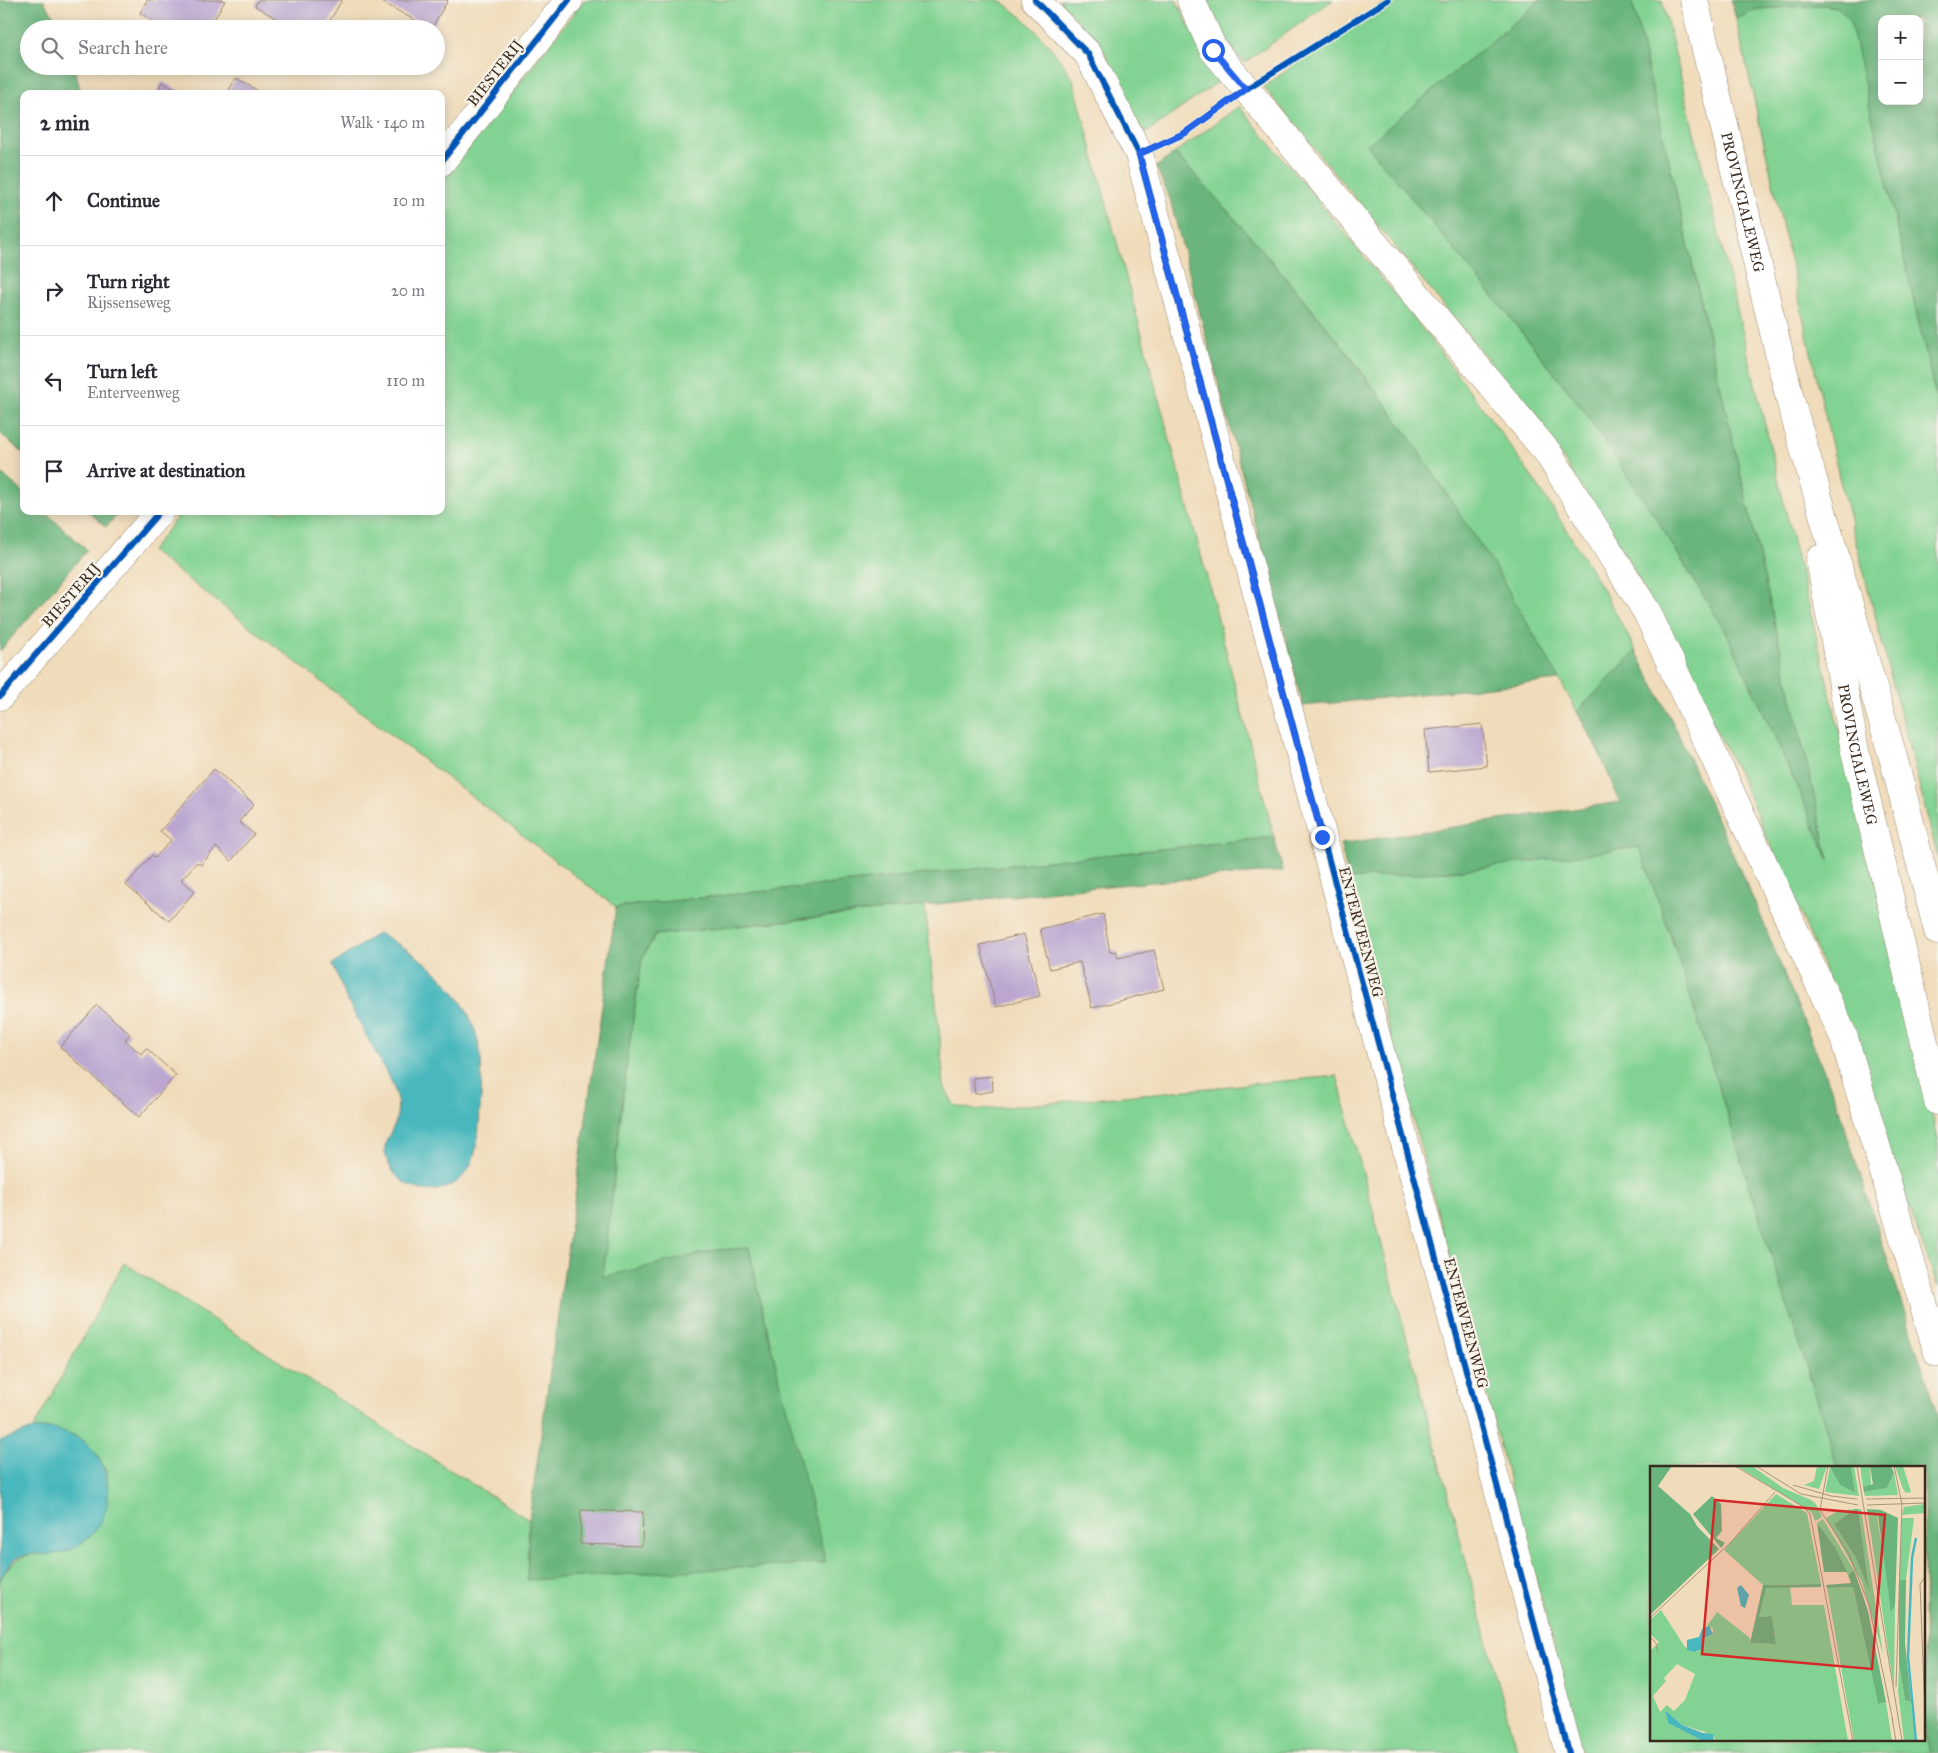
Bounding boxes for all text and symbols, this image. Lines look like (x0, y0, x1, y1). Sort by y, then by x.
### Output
map controls (1878, 15, 1923, 105)
button: + (1878, 15, 1923, 60)
search box (20, 20, 445, 75)
icon: search (38, 34, 66, 62)
text: Search here (78, 36, 168, 59)
street label: BIESTERIJ (463, 36, 527, 111)
route start (1202, 39, 1225, 62)
button: − (1878, 60, 1923, 105)
text: 2 min (40, 110, 90, 136)
text: Walk · 140 m (340, 113, 425, 132)
street label: PROVINCIALEWEG (1717, 130, 1768, 274)
icon: ahead (40, 187, 68, 215)
text: Continue (87, 189, 160, 212)
text: 10 m (393, 191, 425, 210)
text: Turn right (87, 270, 170, 293)
icon: right (40, 277, 68, 305)
text: 20 m (391, 281, 425, 300)
text: Rijssenseweg (87, 293, 171, 312)
text: Turn left (87, 360, 157, 383)
icon: left (40, 367, 68, 395)
text: 110 m (386, 371, 425, 390)
text: Enterveenweg (87, 383, 179, 402)
icon: arrive (40, 457, 68, 485)
text: Arrive at destination (87, 459, 245, 482)
street label: BIESTERIJ (38, 559, 105, 632)
street label: PROVINCIALEWEG (1834, 682, 1881, 827)
route end (1311, 826, 1334, 849)
street label: ENTERVEENWEG (1335, 865, 1387, 999)
street label: ENTERVEENWEG (1440, 1256, 1492, 1390)
inset map (1650, 1466, 1926, 1740)

